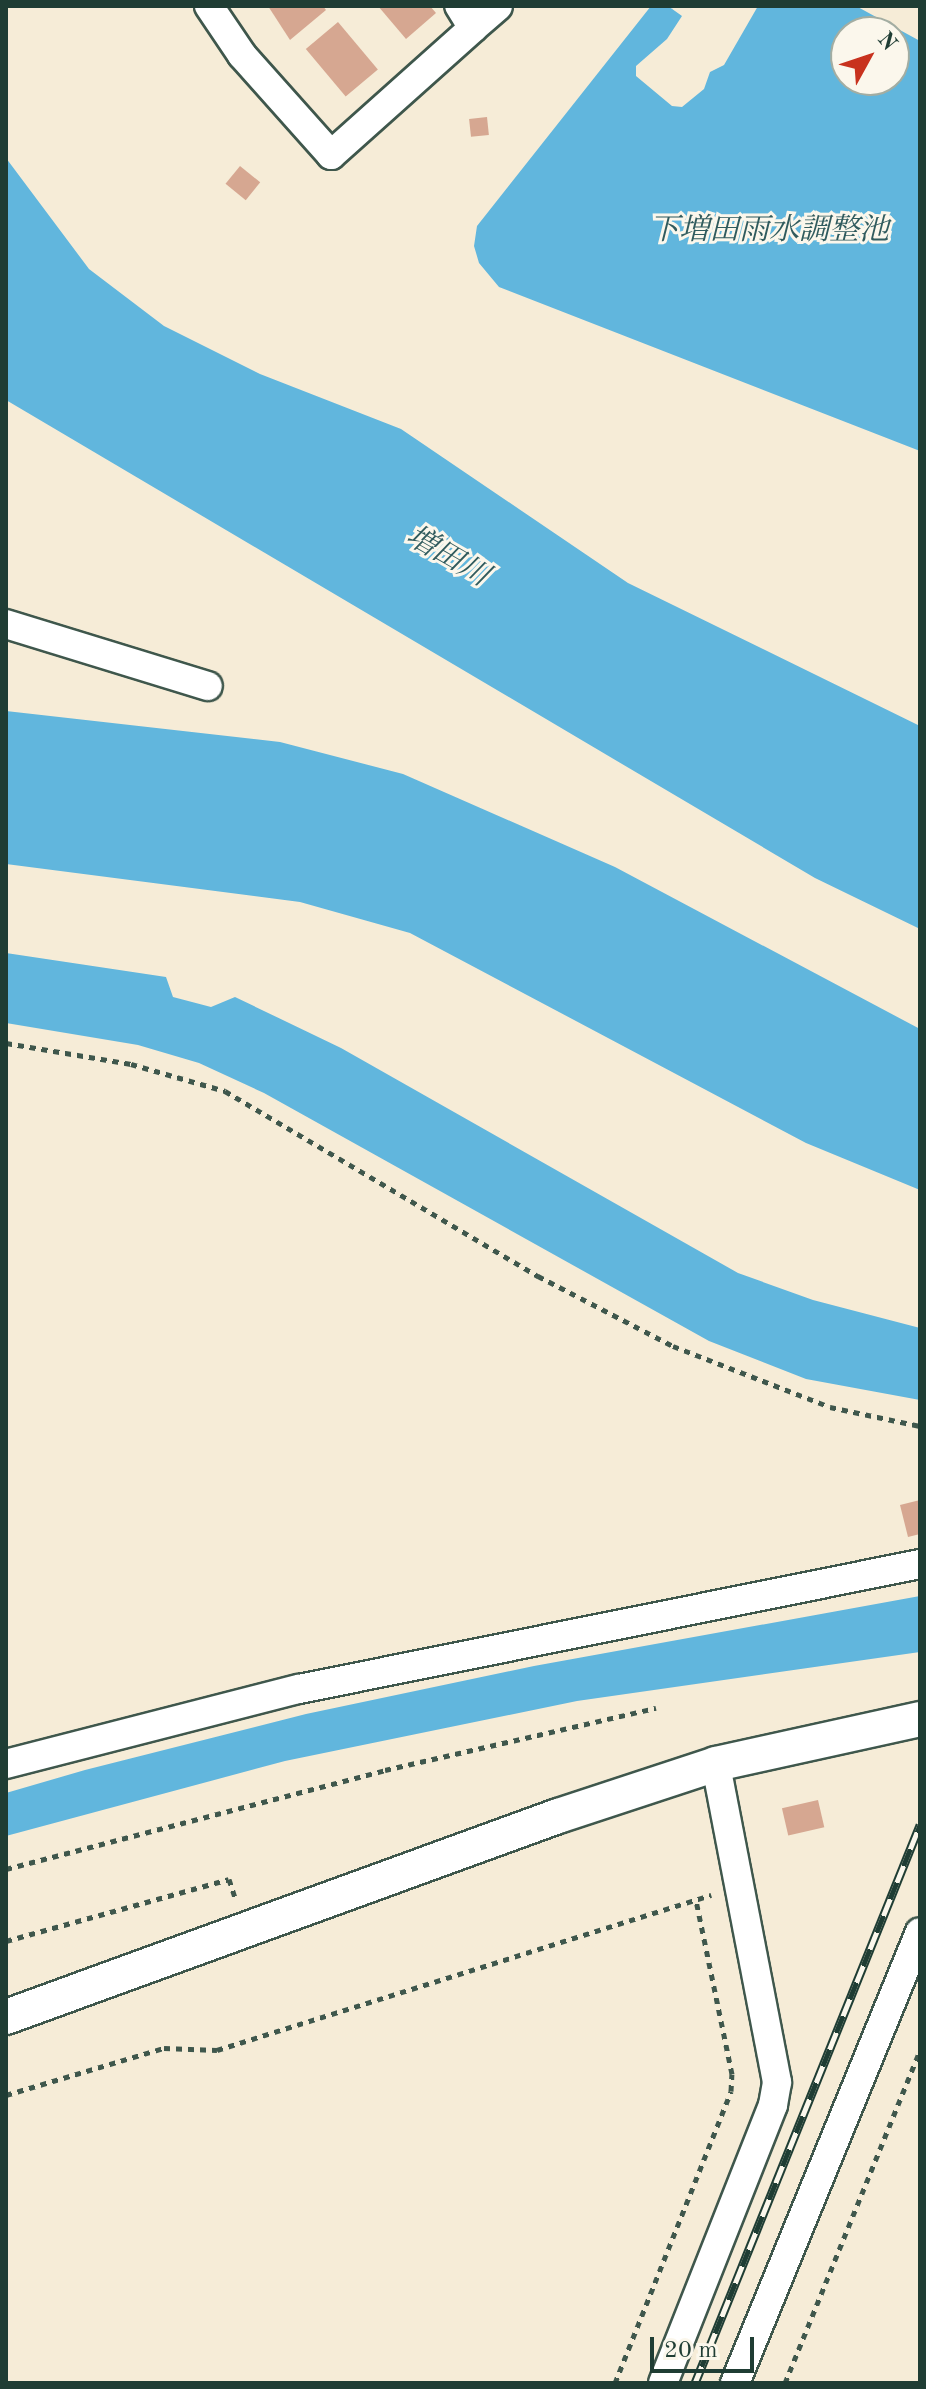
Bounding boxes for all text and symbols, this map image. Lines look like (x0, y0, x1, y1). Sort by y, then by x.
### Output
north arrow (830, 16, 910, 96)
text: N (873, 28, 901, 55)
water label: 下増田雨水調整池 (649, 213, 889, 249)
water label: 増田川 (399, 519, 495, 595)
scale bar (654, 2321, 758, 2371)
text: 20 m (664, 2339, 718, 2363)

